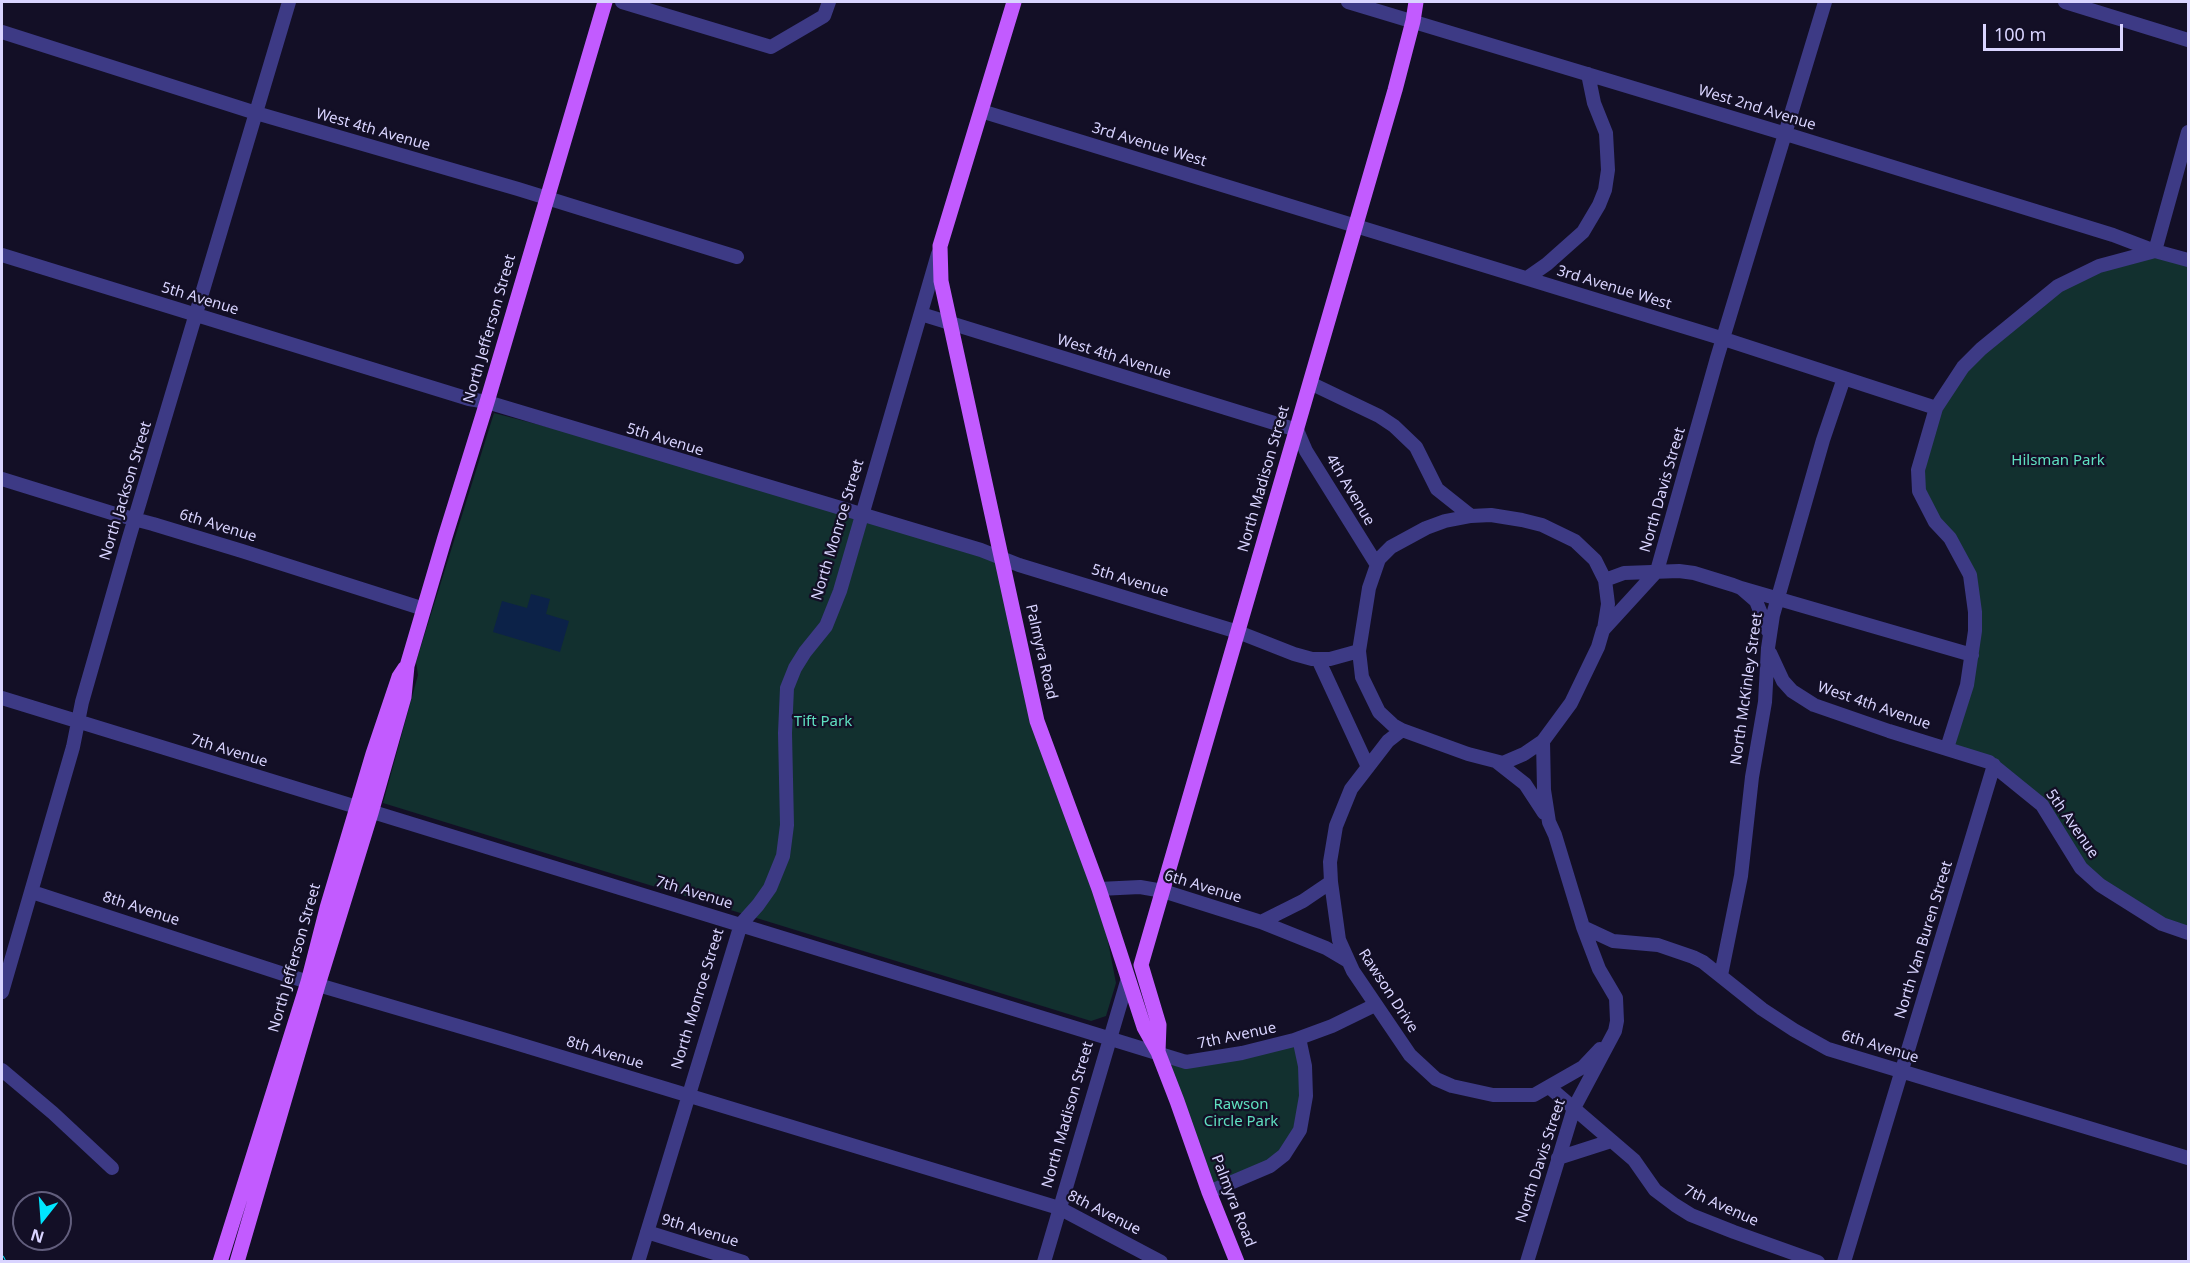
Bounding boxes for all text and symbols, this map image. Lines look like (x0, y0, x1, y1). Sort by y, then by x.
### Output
scale bar (1986, 12, 2126, 50)
text: 100 m (1994, 22, 2046, 46)
street label: West 2nd Avenue (1696, 82, 1818, 134)
street label: West 4th Avenue (314, 105, 432, 155)
street label: 3rd Avenue West (1090, 119, 1208, 171)
street label: North Jefferson Street (460, 252, 520, 406)
street label: 3rd Avenue West (1555, 262, 1673, 314)
street label: 5th Avenue (159, 279, 241, 319)
street label: West 4th Avenue (1055, 331, 1173, 383)
street label: North Madison Street (1234, 404, 1294, 554)
street label: North Jackson Street (96, 419, 156, 563)
street label: 5th Avenue (624, 420, 706, 460)
street label: North Davis Street (1637, 425, 1689, 555)
street label: 4th Avenue (1322, 451, 1378, 529)
park label: Hilsman Park (2011, 452, 2105, 470)
street label: North Monroe Street (808, 457, 868, 603)
street label: 6th Avenue (177, 506, 259, 546)
street label: 5th Avenue (1089, 561, 1171, 601)
street label: Palmyra Road (1021, 603, 1061, 701)
street label: North McKinley Street (1727, 612, 1767, 766)
street label: West 4th Avenue (1815, 678, 1933, 734)
park label: Tift Park (794, 713, 852, 731)
street label: 7th Avenue (188, 731, 270, 771)
street label: 5th Avenue (2042, 786, 2102, 862)
street label: North Van Buren Street (1891, 859, 1957, 1021)
street label: 6th Avenue (1162, 867, 1244, 907)
street label: 7th Avenue (653, 873, 735, 913)
street label: North Jefferson Street (265, 881, 325, 1035)
street label: 8th Avenue (100, 888, 182, 930)
street label: North Monroe Street (668, 926, 728, 1072)
street label: Rawson Drive (1354, 946, 1422, 1036)
street label: 7th Avenue (1196, 1019, 1278, 1053)
street label: 6th Avenue (1839, 1027, 1921, 1067)
street label: 8th Avenue (564, 1033, 646, 1073)
street label: North Madison Street (1038, 1040, 1098, 1190)
park label: Rawson Circle Park (1204, 1096, 1278, 1131)
street label: North Davis Street (1512, 1097, 1570, 1225)
street label: Palmyra Road (1207, 1152, 1259, 1250)
street label: 7th Avenue (1681, 1182, 1761, 1230)
street label: 8th Avenue (1064, 1187, 1144, 1239)
north arrow (12, 1191, 72, 1251)
street label: 9th Avenue (659, 1211, 741, 1251)
text: N (28, 1224, 47, 1249)

